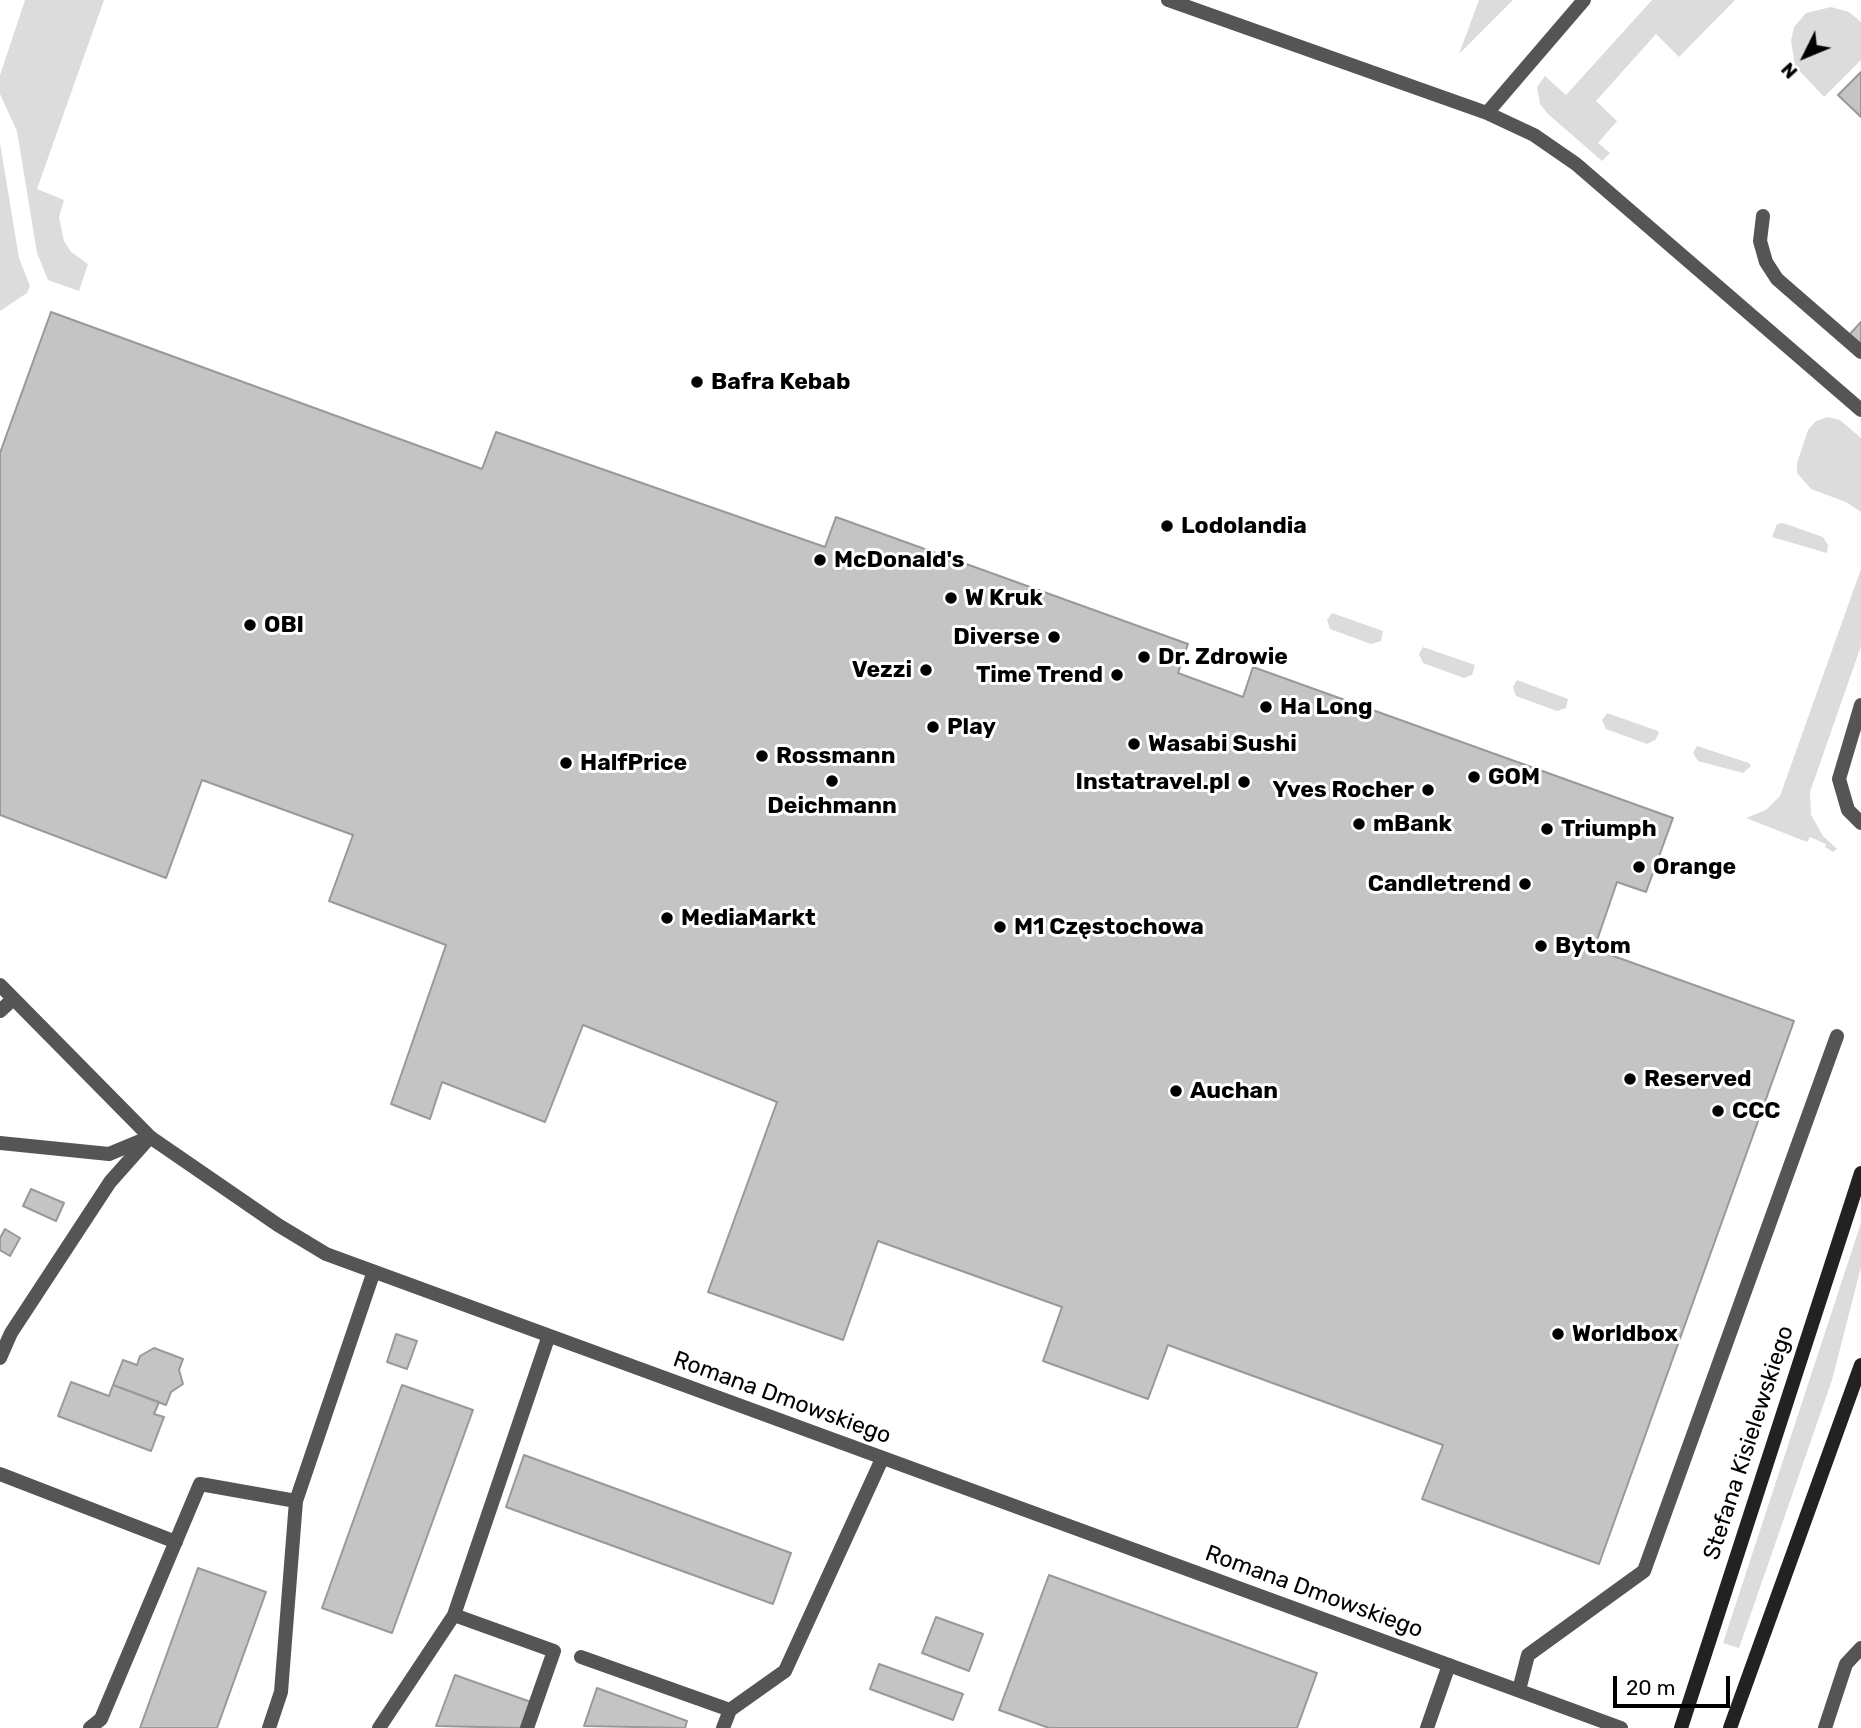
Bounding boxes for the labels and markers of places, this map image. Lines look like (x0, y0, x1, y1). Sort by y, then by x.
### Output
place label: Bafra Kebab (711, 368, 850, 396)
marker: Bafra Kebab (689, 374, 705, 390)
place label: Lodolandia (1181, 512, 1307, 540)
marker: Lodolandia (1159, 518, 1175, 534)
place label: McDonald's (834, 546, 964, 574)
marker: McDonald's (812, 552, 828, 568)
place label: W Kruk (965, 584, 1043, 612)
marker: W Kruk (943, 590, 959, 606)
place label: OBI (264, 611, 304, 639)
marker: OBI (242, 617, 258, 633)
place label: Diverse (953, 623, 1040, 651)
marker: Diverse (1046, 629, 1062, 645)
place label: Dr. Zdrowie (1158, 643, 1288, 671)
marker: Dr. Zdrowie (1136, 649, 1152, 665)
place label: Vezzi (852, 656, 912, 684)
place label: Time Trend (976, 661, 1103, 689)
marker: Vezzi (918, 662, 934, 678)
marker: Time Trend (1109, 667, 1125, 683)
place label: Ha Long (1280, 693, 1373, 721)
marker: Ha Long (1258, 699, 1274, 715)
place label: Play (947, 713, 996, 741)
marker: Play (925, 719, 941, 735)
place label: Wasabi Sushi (1148, 730, 1297, 758)
marker: Wasabi Sushi (1126, 736, 1142, 752)
place label: Rossmann (776, 742, 895, 770)
marker: Rossmann (754, 748, 770, 764)
place label: HalfPrice (580, 749, 687, 777)
marker: HalfPrice (558, 755, 574, 771)
place label: GOM (1488, 763, 1540, 791)
place label: Instatravel.pl (1076, 768, 1230, 796)
marker: GOM (1466, 769, 1482, 785)
marker: Deichmann (824, 773, 840, 789)
marker: Instatravel.pl (1236, 774, 1252, 790)
place label: Yves Rocher (1273, 776, 1414, 804)
marker: Yves Rocher (1420, 782, 1436, 798)
place label: Deichmann (767, 792, 897, 820)
place label: mBank (1373, 810, 1452, 838)
place label: Triumph (1561, 815, 1657, 843)
marker: mBank (1351, 816, 1367, 832)
marker: Triumph (1539, 821, 1555, 837)
place label: Orange (1653, 853, 1736, 881)
marker: Orange (1631, 859, 1647, 875)
place label: Candletrend (1368, 870, 1511, 898)
marker: Candletrend (1517, 876, 1533, 892)
place label: MediaMarkt (681, 904, 816, 932)
marker: MediaMarkt (659, 910, 675, 926)
place label: M1 Częstochowa (1014, 913, 1204, 941)
marker: M1 Częstochowa (992, 919, 1008, 935)
place label: Bytom (1555, 932, 1631, 960)
marker: Bytom (1533, 938, 1549, 954)
place label: Reserved (1644, 1065, 1752, 1093)
marker: Reserved (1622, 1071, 1638, 1087)
place label: Auchan (1190, 1077, 1278, 1105)
marker: Auchan (1168, 1083, 1184, 1099)
place label: CCC (1732, 1097, 1780, 1125)
marker: CCC (1710, 1103, 1726, 1119)
place label: Worldbox (1572, 1320, 1678, 1348)
marker: Worldbox (1550, 1326, 1566, 1342)

